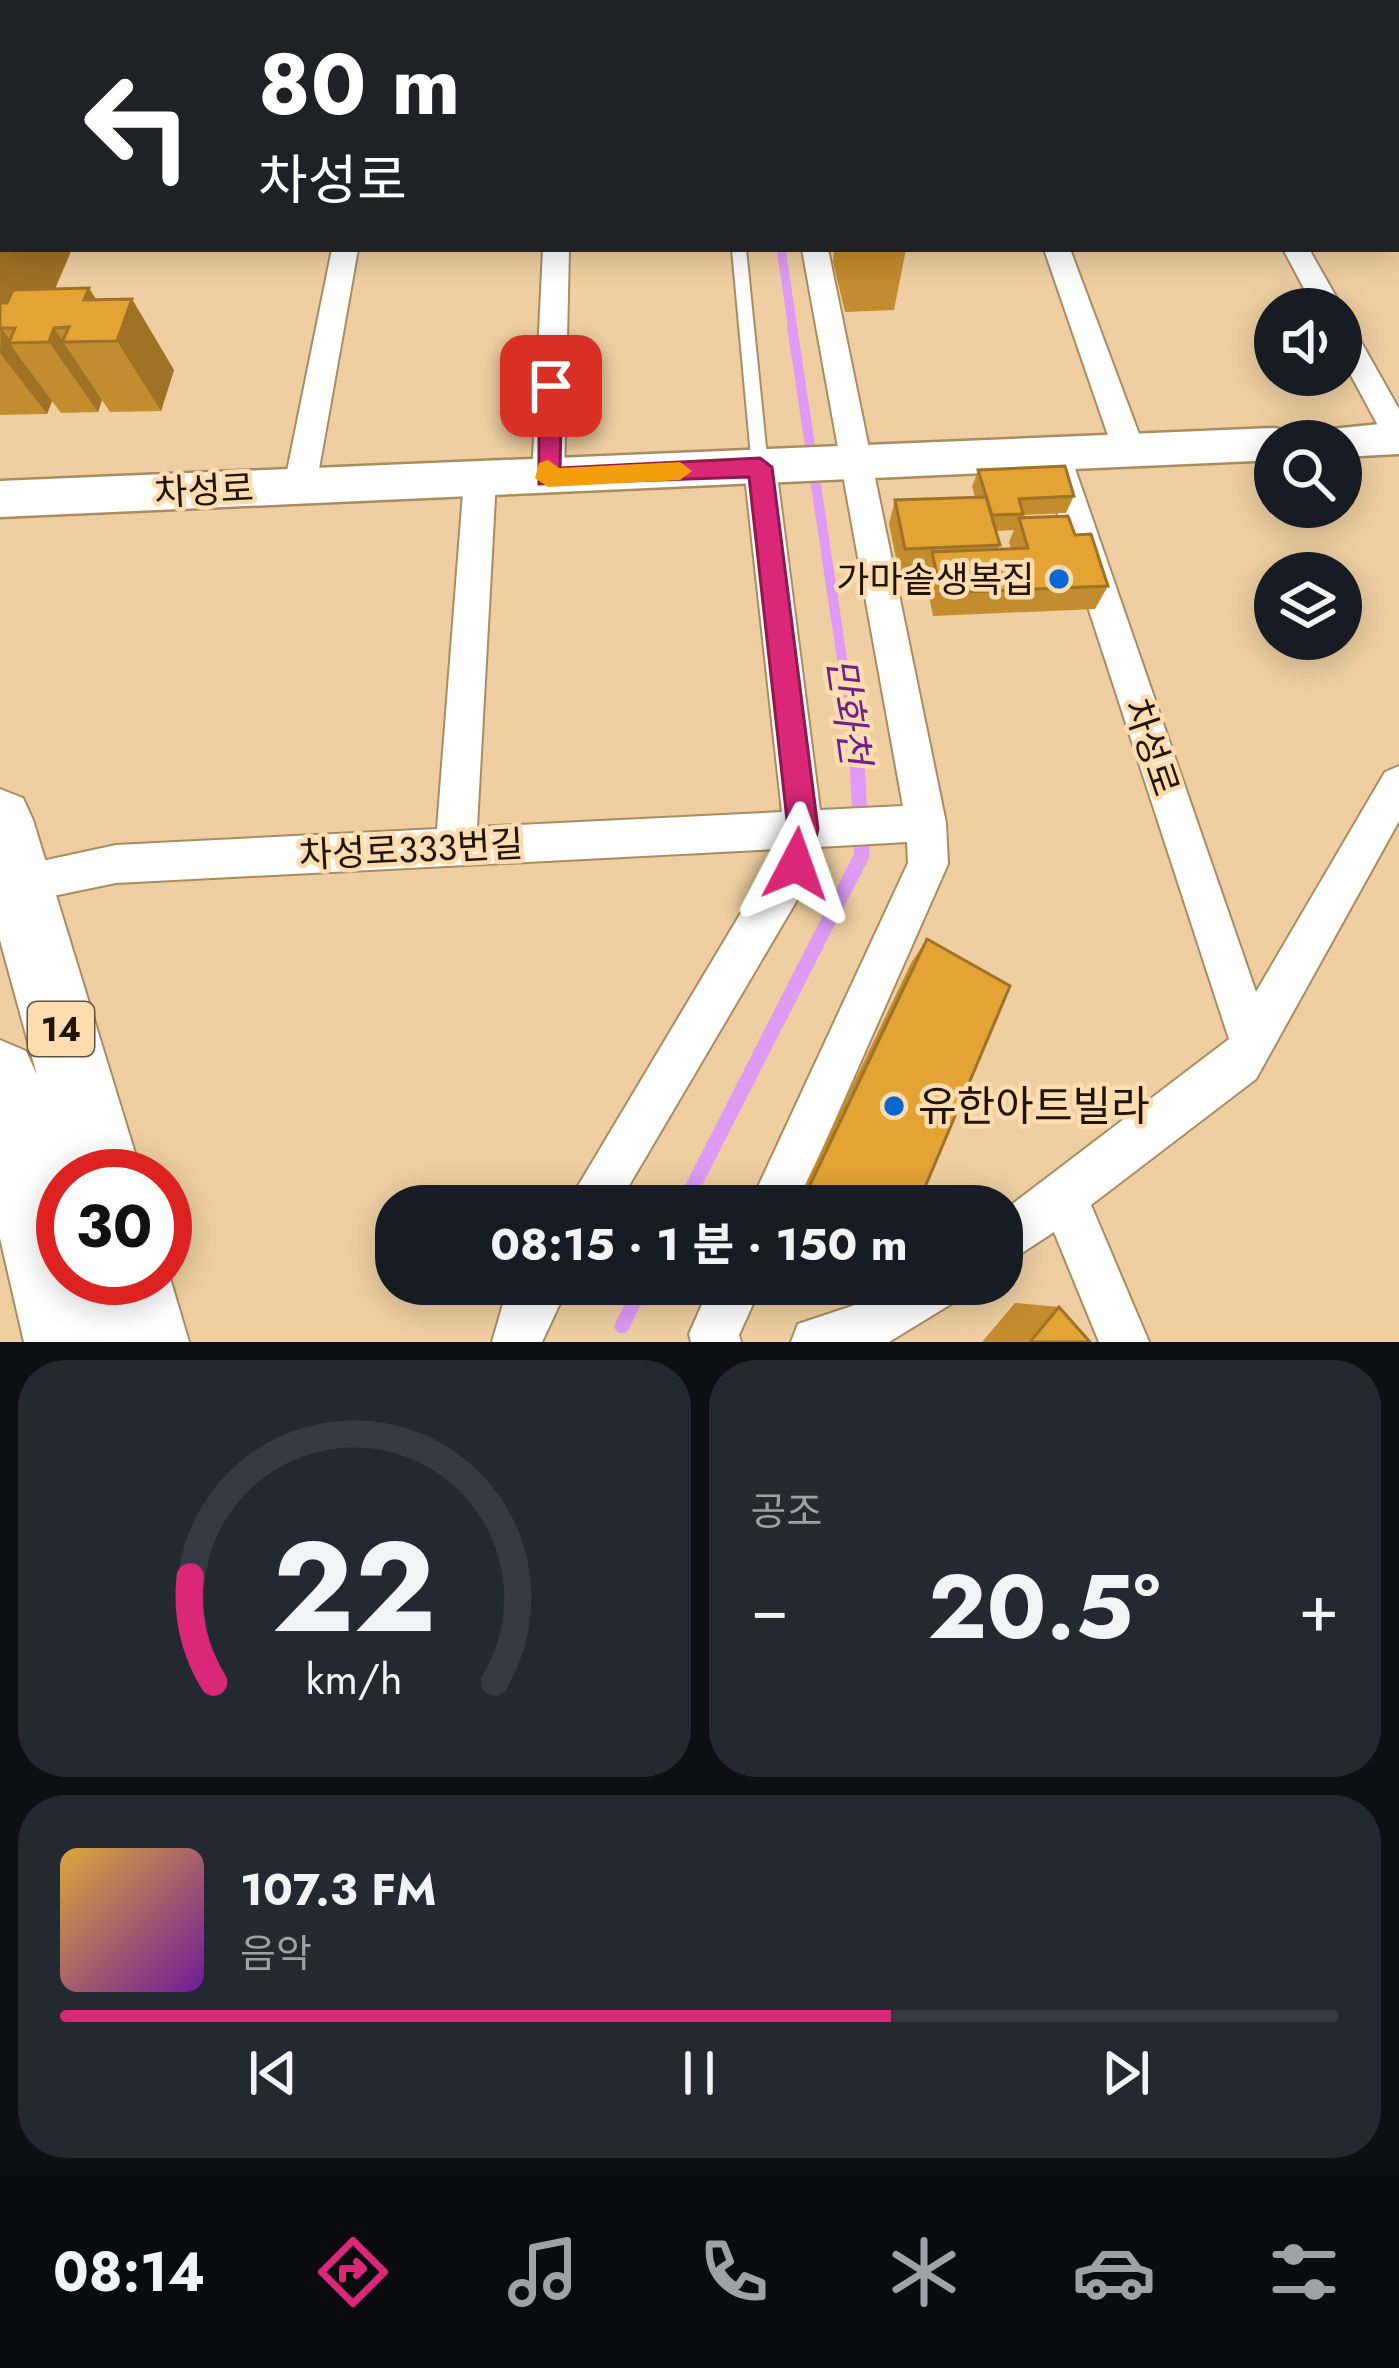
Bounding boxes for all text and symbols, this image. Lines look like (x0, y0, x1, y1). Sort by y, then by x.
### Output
text: 80 m (258, 24, 460, 146)
icon: left (60, 48, 216, 204)
text: 차성로 (258, 141, 407, 219)
map controls (1254, 288, 1362, 660)
button: sound (1254, 288, 1362, 396)
pin (500, 335, 602, 437)
icon: arrive (518, 353, 584, 419)
button: search (1254, 420, 1362, 528)
street label: 차성로 (153, 461, 255, 519)
button: layers (1254, 552, 1362, 660)
place label: 가마솥생복집 (836, 553, 1035, 605)
marker: 가마솥생복집 (1046, 566, 1072, 592)
water label: 만화천 (813, 654, 885, 772)
street label: 차성로 (1111, 692, 1193, 802)
position arrow (733, 801, 859, 927)
street label: 차성로333번길 (298, 817, 524, 881)
road number: 14 (28, 1002, 94, 1056)
place label: 유한아트빌라 (918, 1076, 1150, 1137)
marker: 유한아트빌라 (881, 1093, 907, 1119)
speed limit sign: 30 (36, 1149, 192, 1305)
text: 08:15 · 1 분 · 150 m (490, 1212, 908, 1277)
text: 공조 (751, 1483, 822, 1540)
text: 22 (272, 1497, 436, 1678)
text: 20.5° (928, 1542, 1160, 1672)
text: − (751, 1560, 789, 1656)
text: + (1298, 1560, 1339, 1656)
text: km/h (306, 1647, 403, 1709)
text: 107.3 FM (240, 1857, 436, 1922)
text: 음악 (240, 1925, 312, 1982)
icon: previous (240, 2040, 306, 2106)
icon: pause (666, 2040, 732, 2106)
icon: next (1093, 2040, 1159, 2106)
icon: directions (311, 2230, 395, 2314)
icon: music (501, 2230, 585, 2314)
icon: phone (692, 2230, 776, 2314)
icon: climate (882, 2230, 966, 2314)
icon: car (1072, 2230, 1156, 2314)
icon: filters (1262, 2230, 1346, 2314)
text: 08:14 (53, 2233, 205, 2311)

